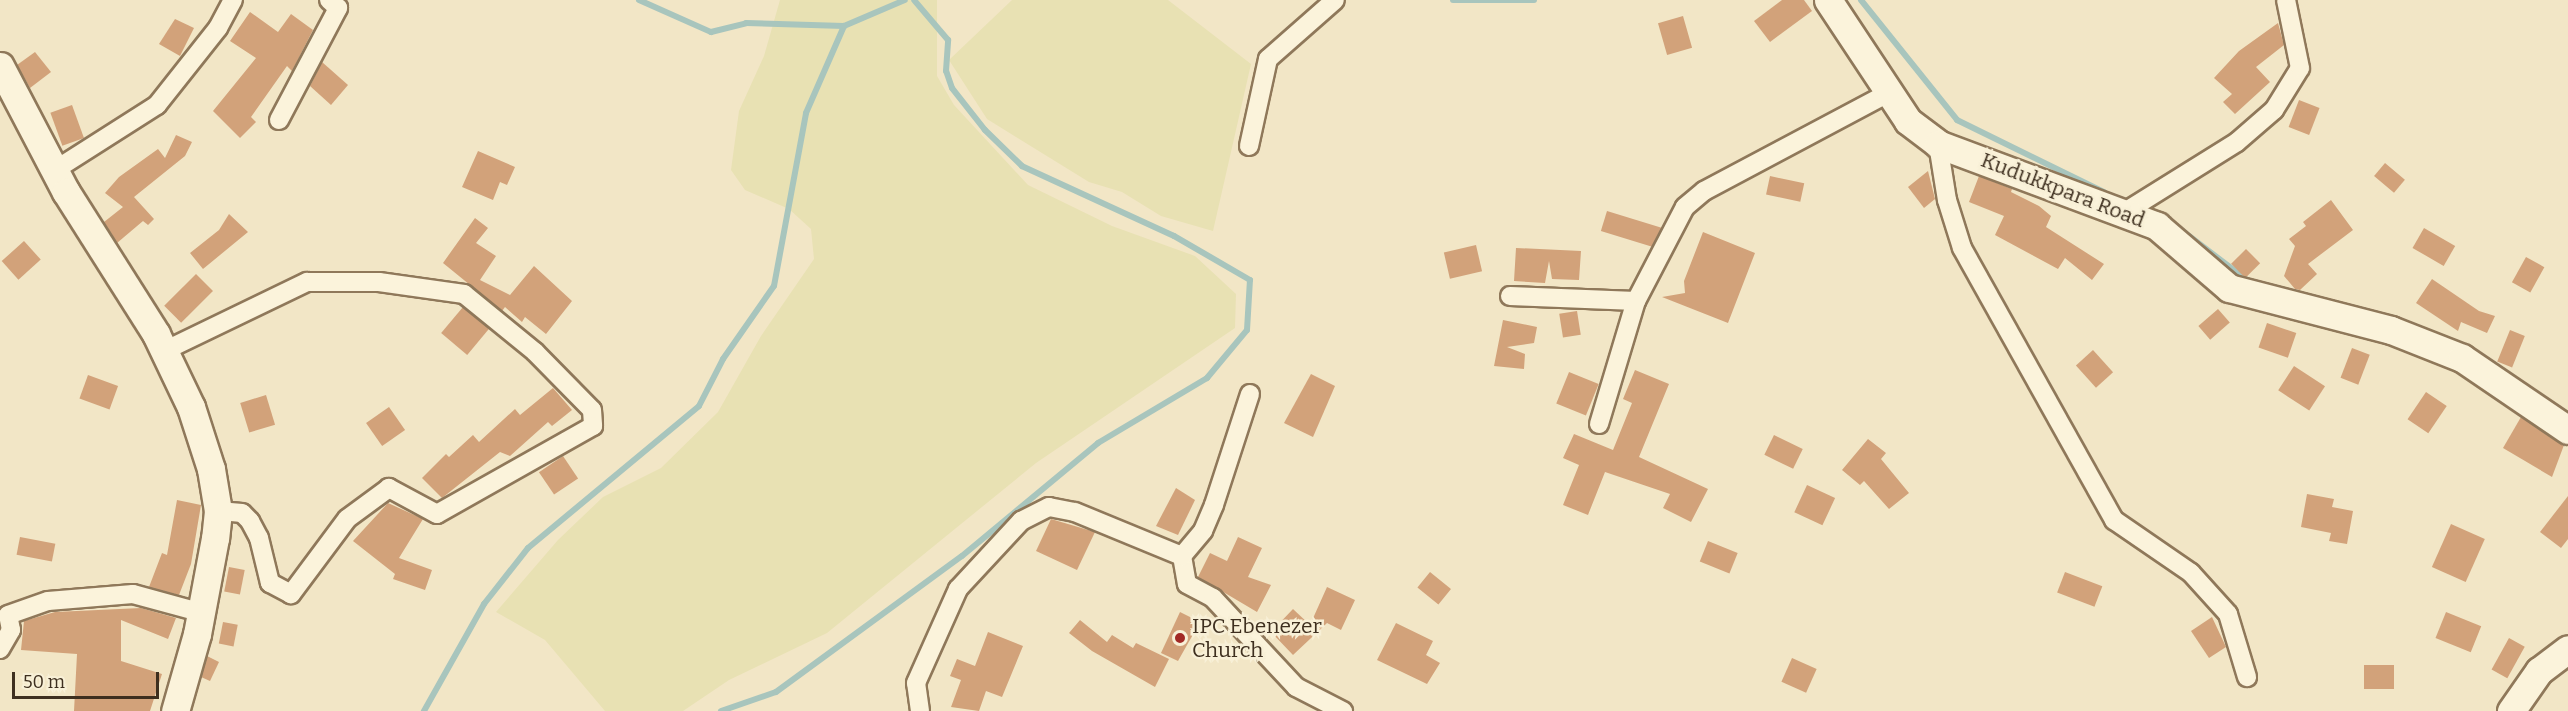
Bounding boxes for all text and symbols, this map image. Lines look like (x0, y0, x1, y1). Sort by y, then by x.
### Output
street label: Kudukkpara Road (1977, 147, 2149, 233)
place label: IPC Ebenezer Church (1192, 613, 1322, 663)
marker: IPC Ebenezer Church (1173, 631, 1187, 645)
scale bar (15, 660, 162, 698)
text: 50 m (23, 671, 65, 693)

